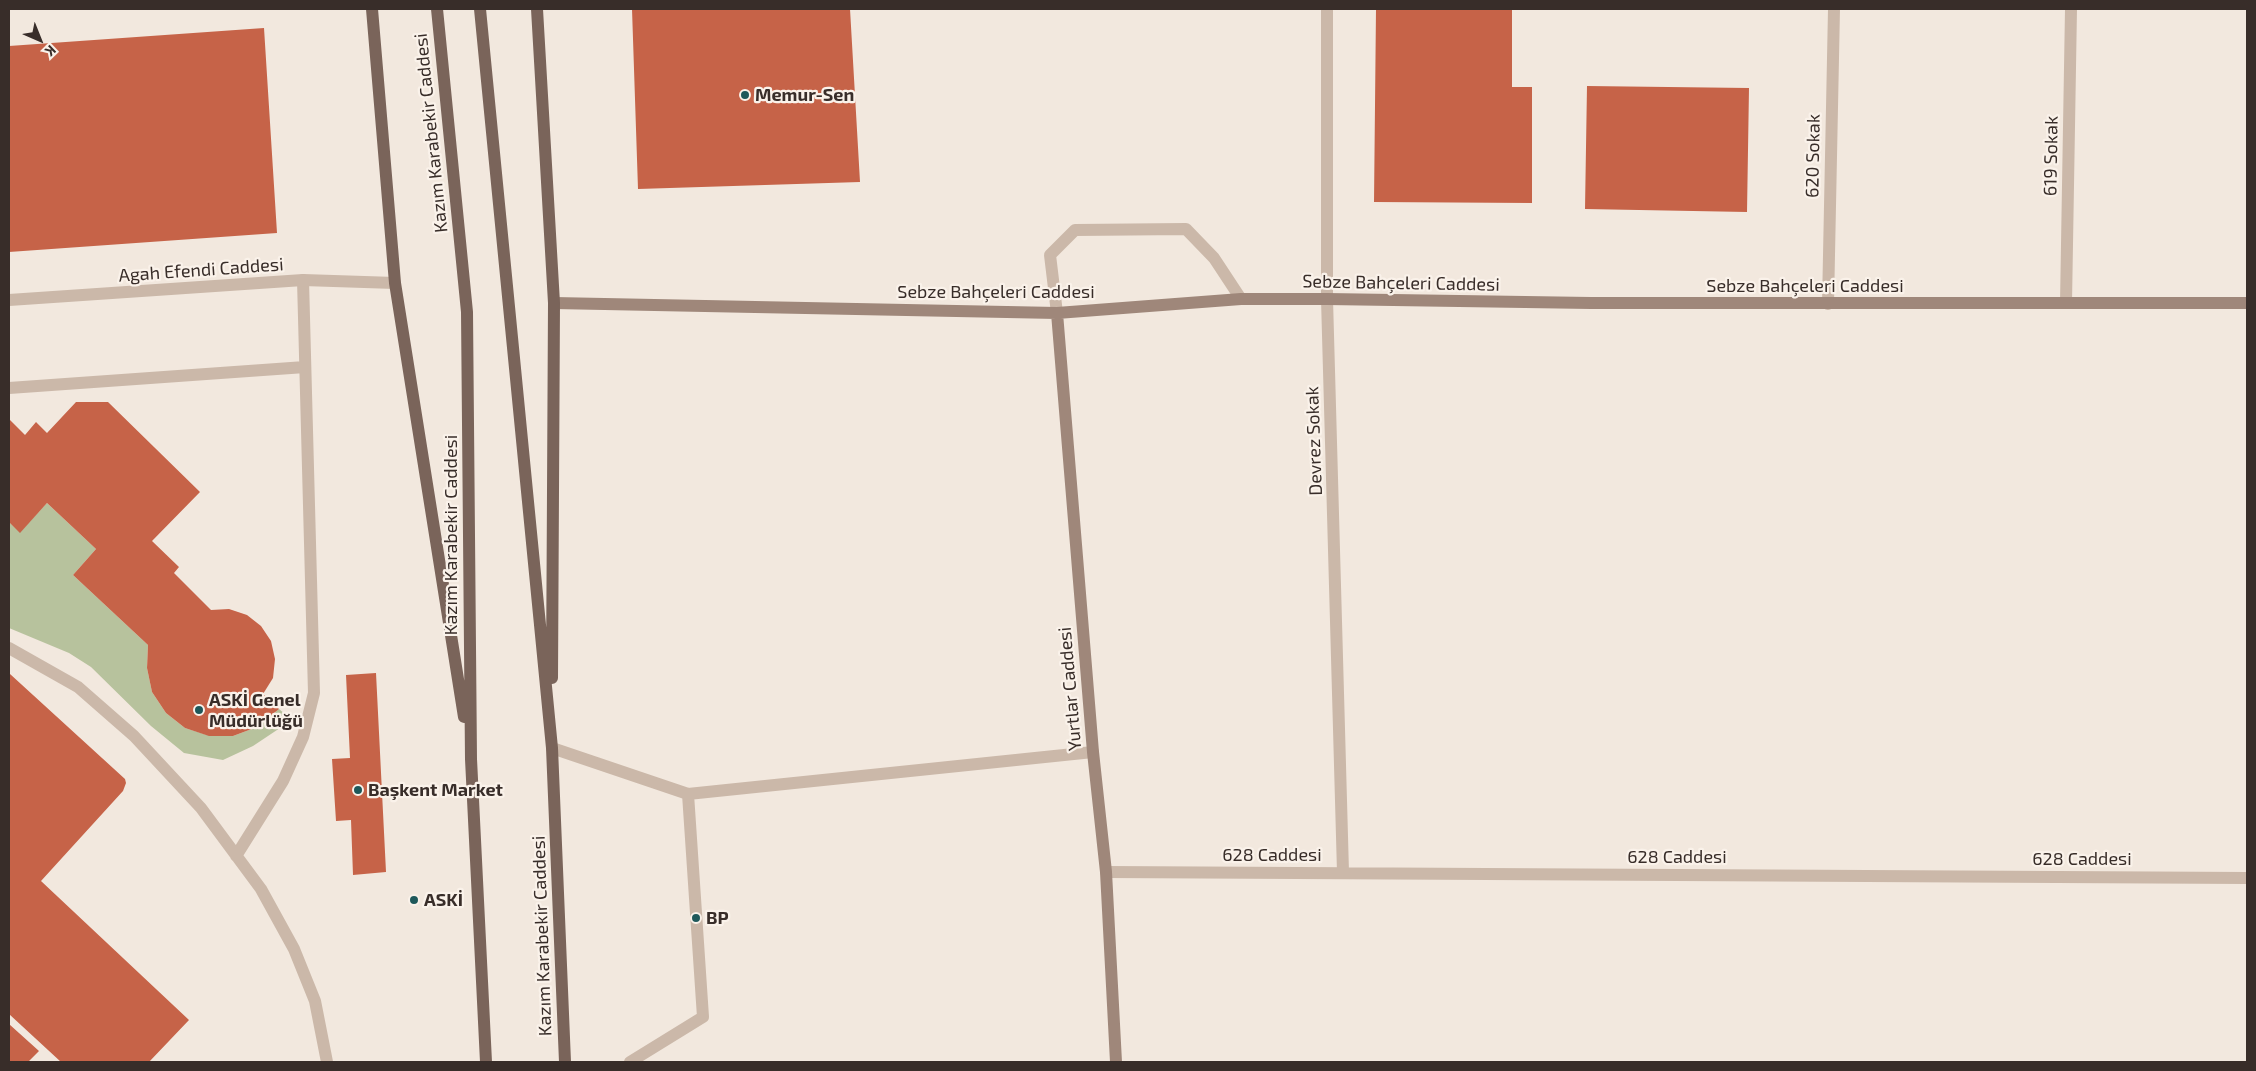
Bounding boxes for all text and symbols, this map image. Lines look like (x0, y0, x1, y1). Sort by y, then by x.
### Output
north arrow (15, 15, 65, 65)
street label: Kazım Karabekir Caddesi (410, 32, 452, 234)
text: K (42, 42, 60, 60)
place label: Memur-Sen (755, 84, 854, 106)
marker: Memur-Sen (739, 89, 751, 101)
street label: 620 Sokak (1801, 114, 1825, 198)
street label: 619 Sokak (2040, 116, 2062, 196)
street label: Agah Efendi Caddesi (118, 253, 284, 287)
street label: Sebze Bahçeleri Caddesi (1302, 270, 1500, 296)
street label: Sebze Bahçeleri Caddesi (1706, 275, 1904, 297)
street label: Sebze Bahçeleri Caddesi (897, 281, 1095, 303)
street label: Devrez Sokak (1301, 386, 1327, 496)
street label: Kazım Karabekir Caddesi (440, 435, 462, 635)
street label: Yurtlar Caddesi (1054, 626, 1086, 752)
place label: ASKİ Genel Müdürlüğü (209, 689, 303, 732)
marker: ASKİ Genel Müdürlüğü (193, 704, 205, 716)
place label: Başkent Market (368, 779, 503, 801)
marker: Başkent Market (352, 784, 364, 796)
street label: Kazım Karabekir Caddesi (528, 835, 556, 1037)
street label: 628 Caddesi (1222, 844, 1322, 866)
street label: 628 Caddesi (1627, 846, 1727, 868)
street label: 628 Caddesi (2032, 848, 2132, 870)
place label: ASKİ (424, 889, 463, 911)
marker: ASKİ (408, 894, 420, 906)
place label: BP (706, 907, 729, 929)
marker: BP (690, 912, 702, 924)

